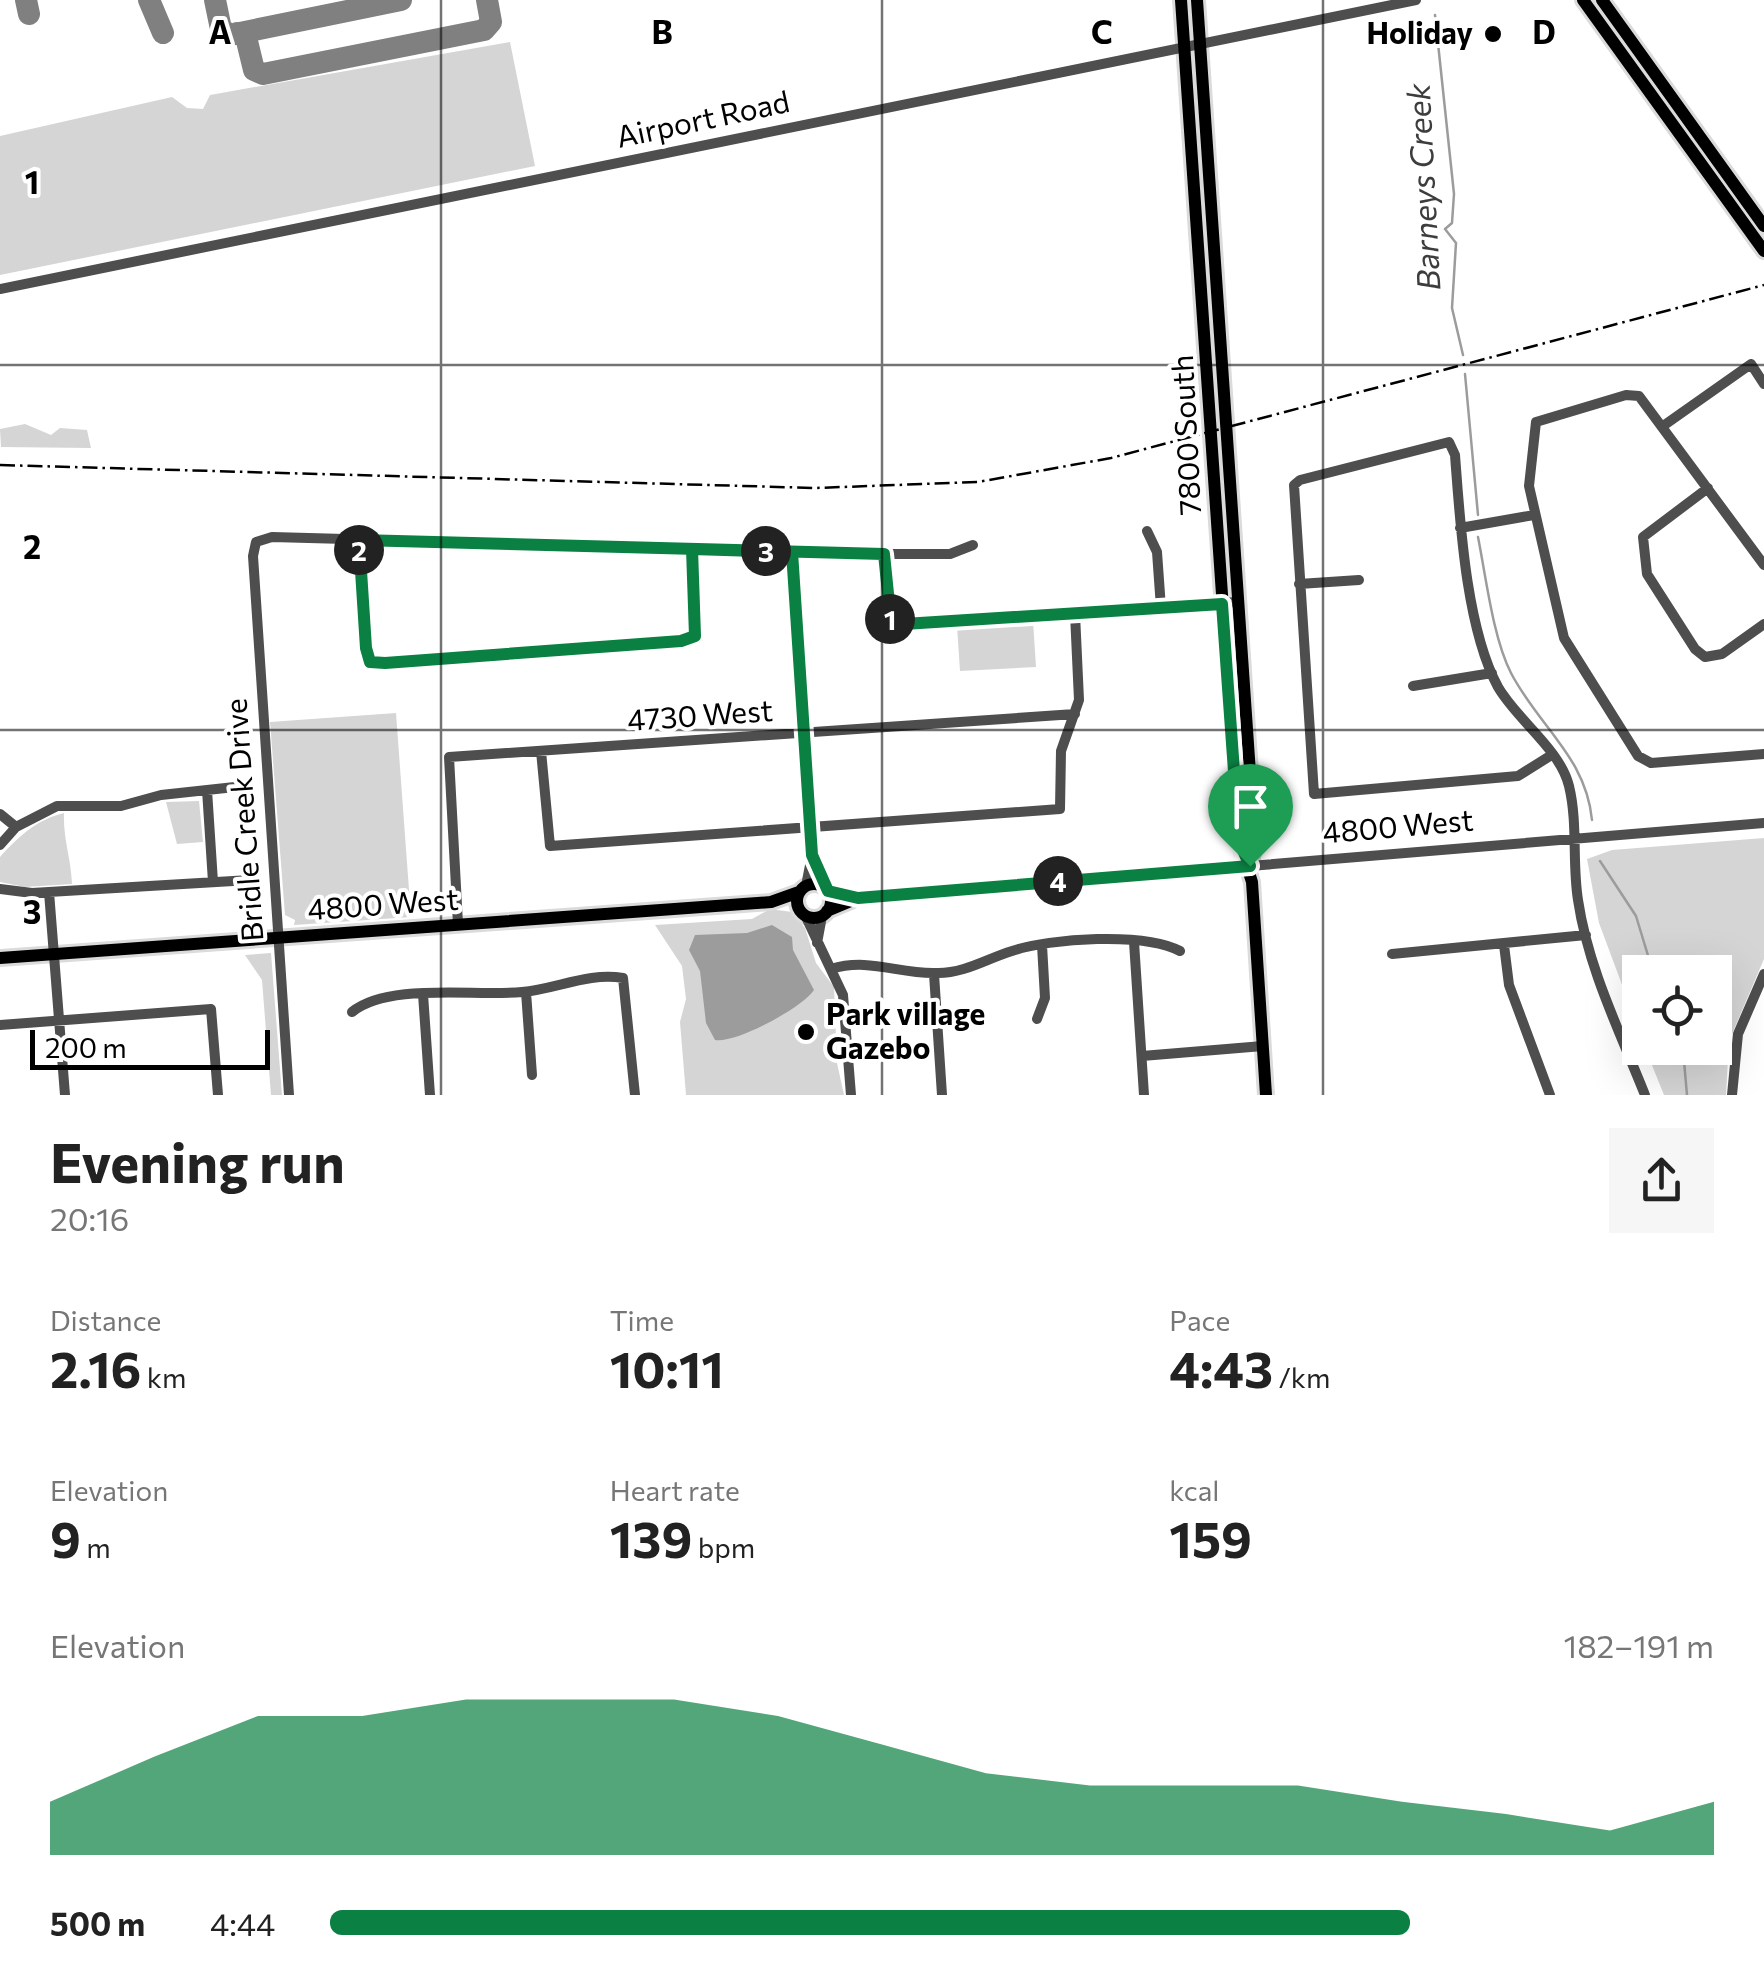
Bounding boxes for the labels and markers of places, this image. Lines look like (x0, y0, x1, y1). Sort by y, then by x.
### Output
place label: Holiday (1367, 13, 1474, 50)
marker: Holiday (1482, 23, 1504, 45)
pin: 2 (334, 525, 384, 575)
pin: 3 (741, 526, 791, 576)
pin: 1 (865, 594, 915, 644)
pin (1208, 764, 1293, 867)
pin: 4 (1033, 856, 1083, 906)
place label: Park village Gazebo (826, 994, 985, 1065)
marker: Park village Gazebo (795, 1021, 817, 1043)

